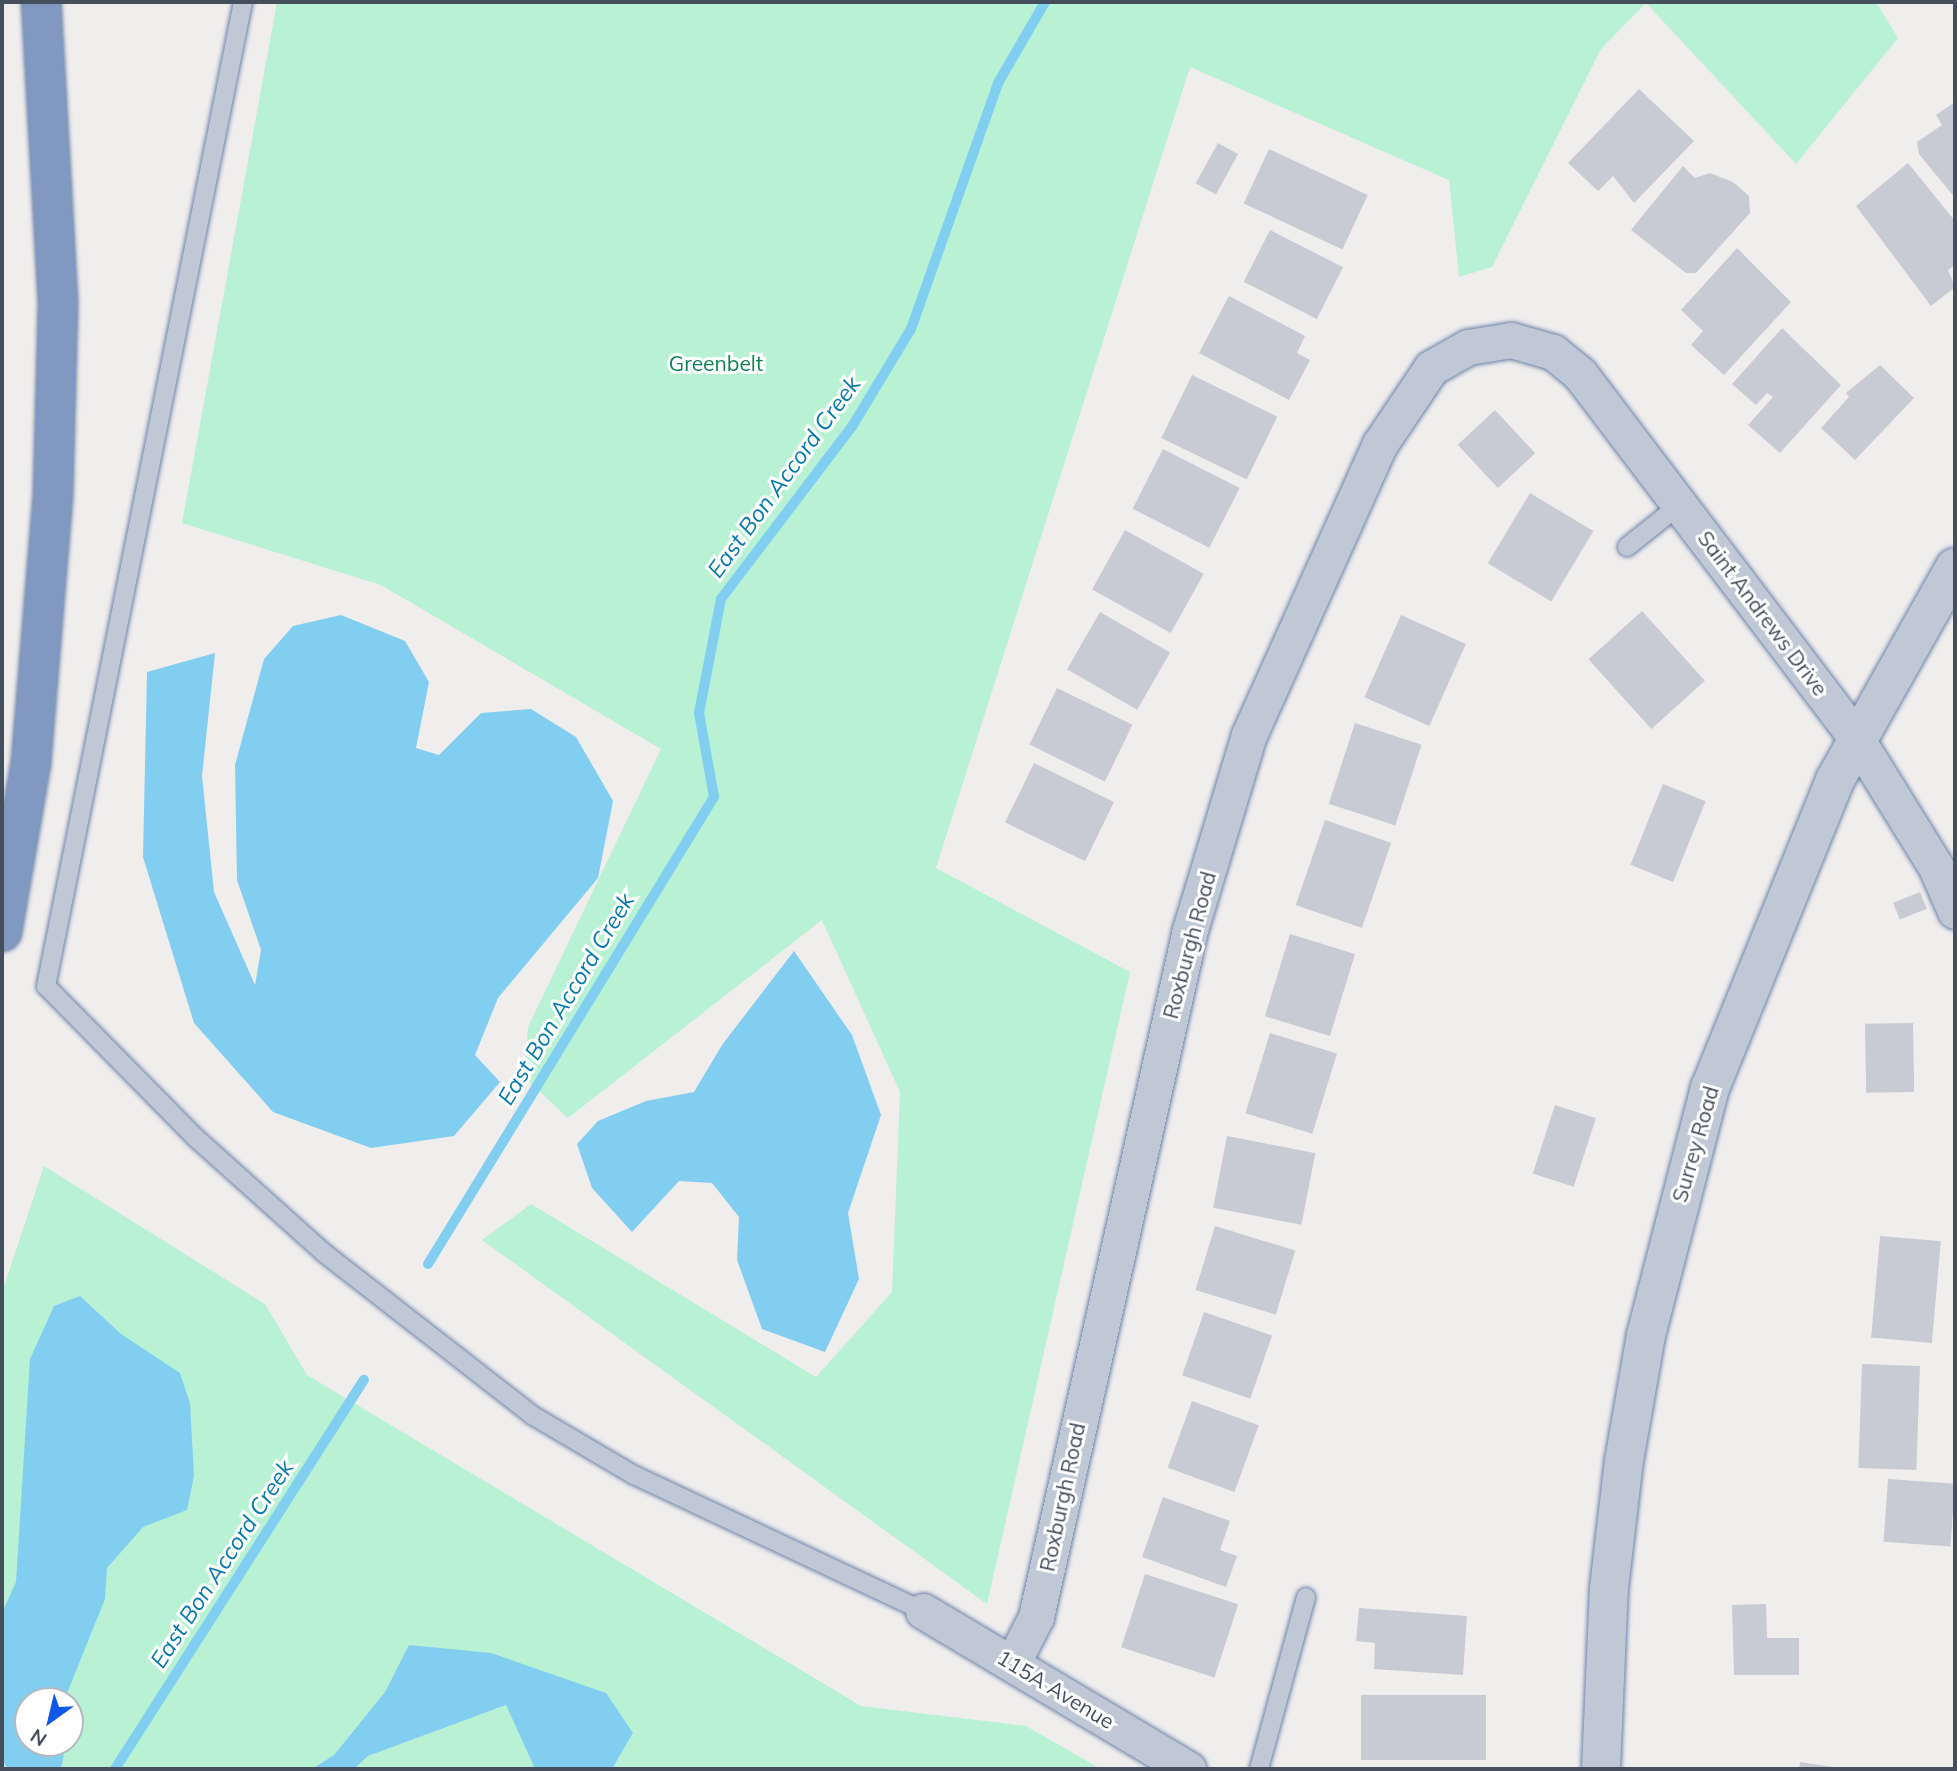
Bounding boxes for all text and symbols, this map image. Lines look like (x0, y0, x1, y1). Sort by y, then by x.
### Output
park label: Greenbelt (669, 350, 763, 376)
water label: East Bon Accord Creek (702, 371, 866, 583)
street label: Saint Andrews Drive (1693, 526, 1833, 700)
street label: Roxburgh Road (1157, 869, 1221, 1021)
water label: East Bon Accord Creek (492, 888, 640, 1110)
street label: Surrey Road (1666, 1083, 1724, 1205)
street label: Roxburgh Road (1034, 1420, 1090, 1574)
water label: East Bon Accord Creek (145, 1455, 299, 1673)
street label: 115A Avenue (993, 1644, 1119, 1734)
north arrow (14, 1687, 84, 1757)
text: N (26, 1724, 51, 1752)

